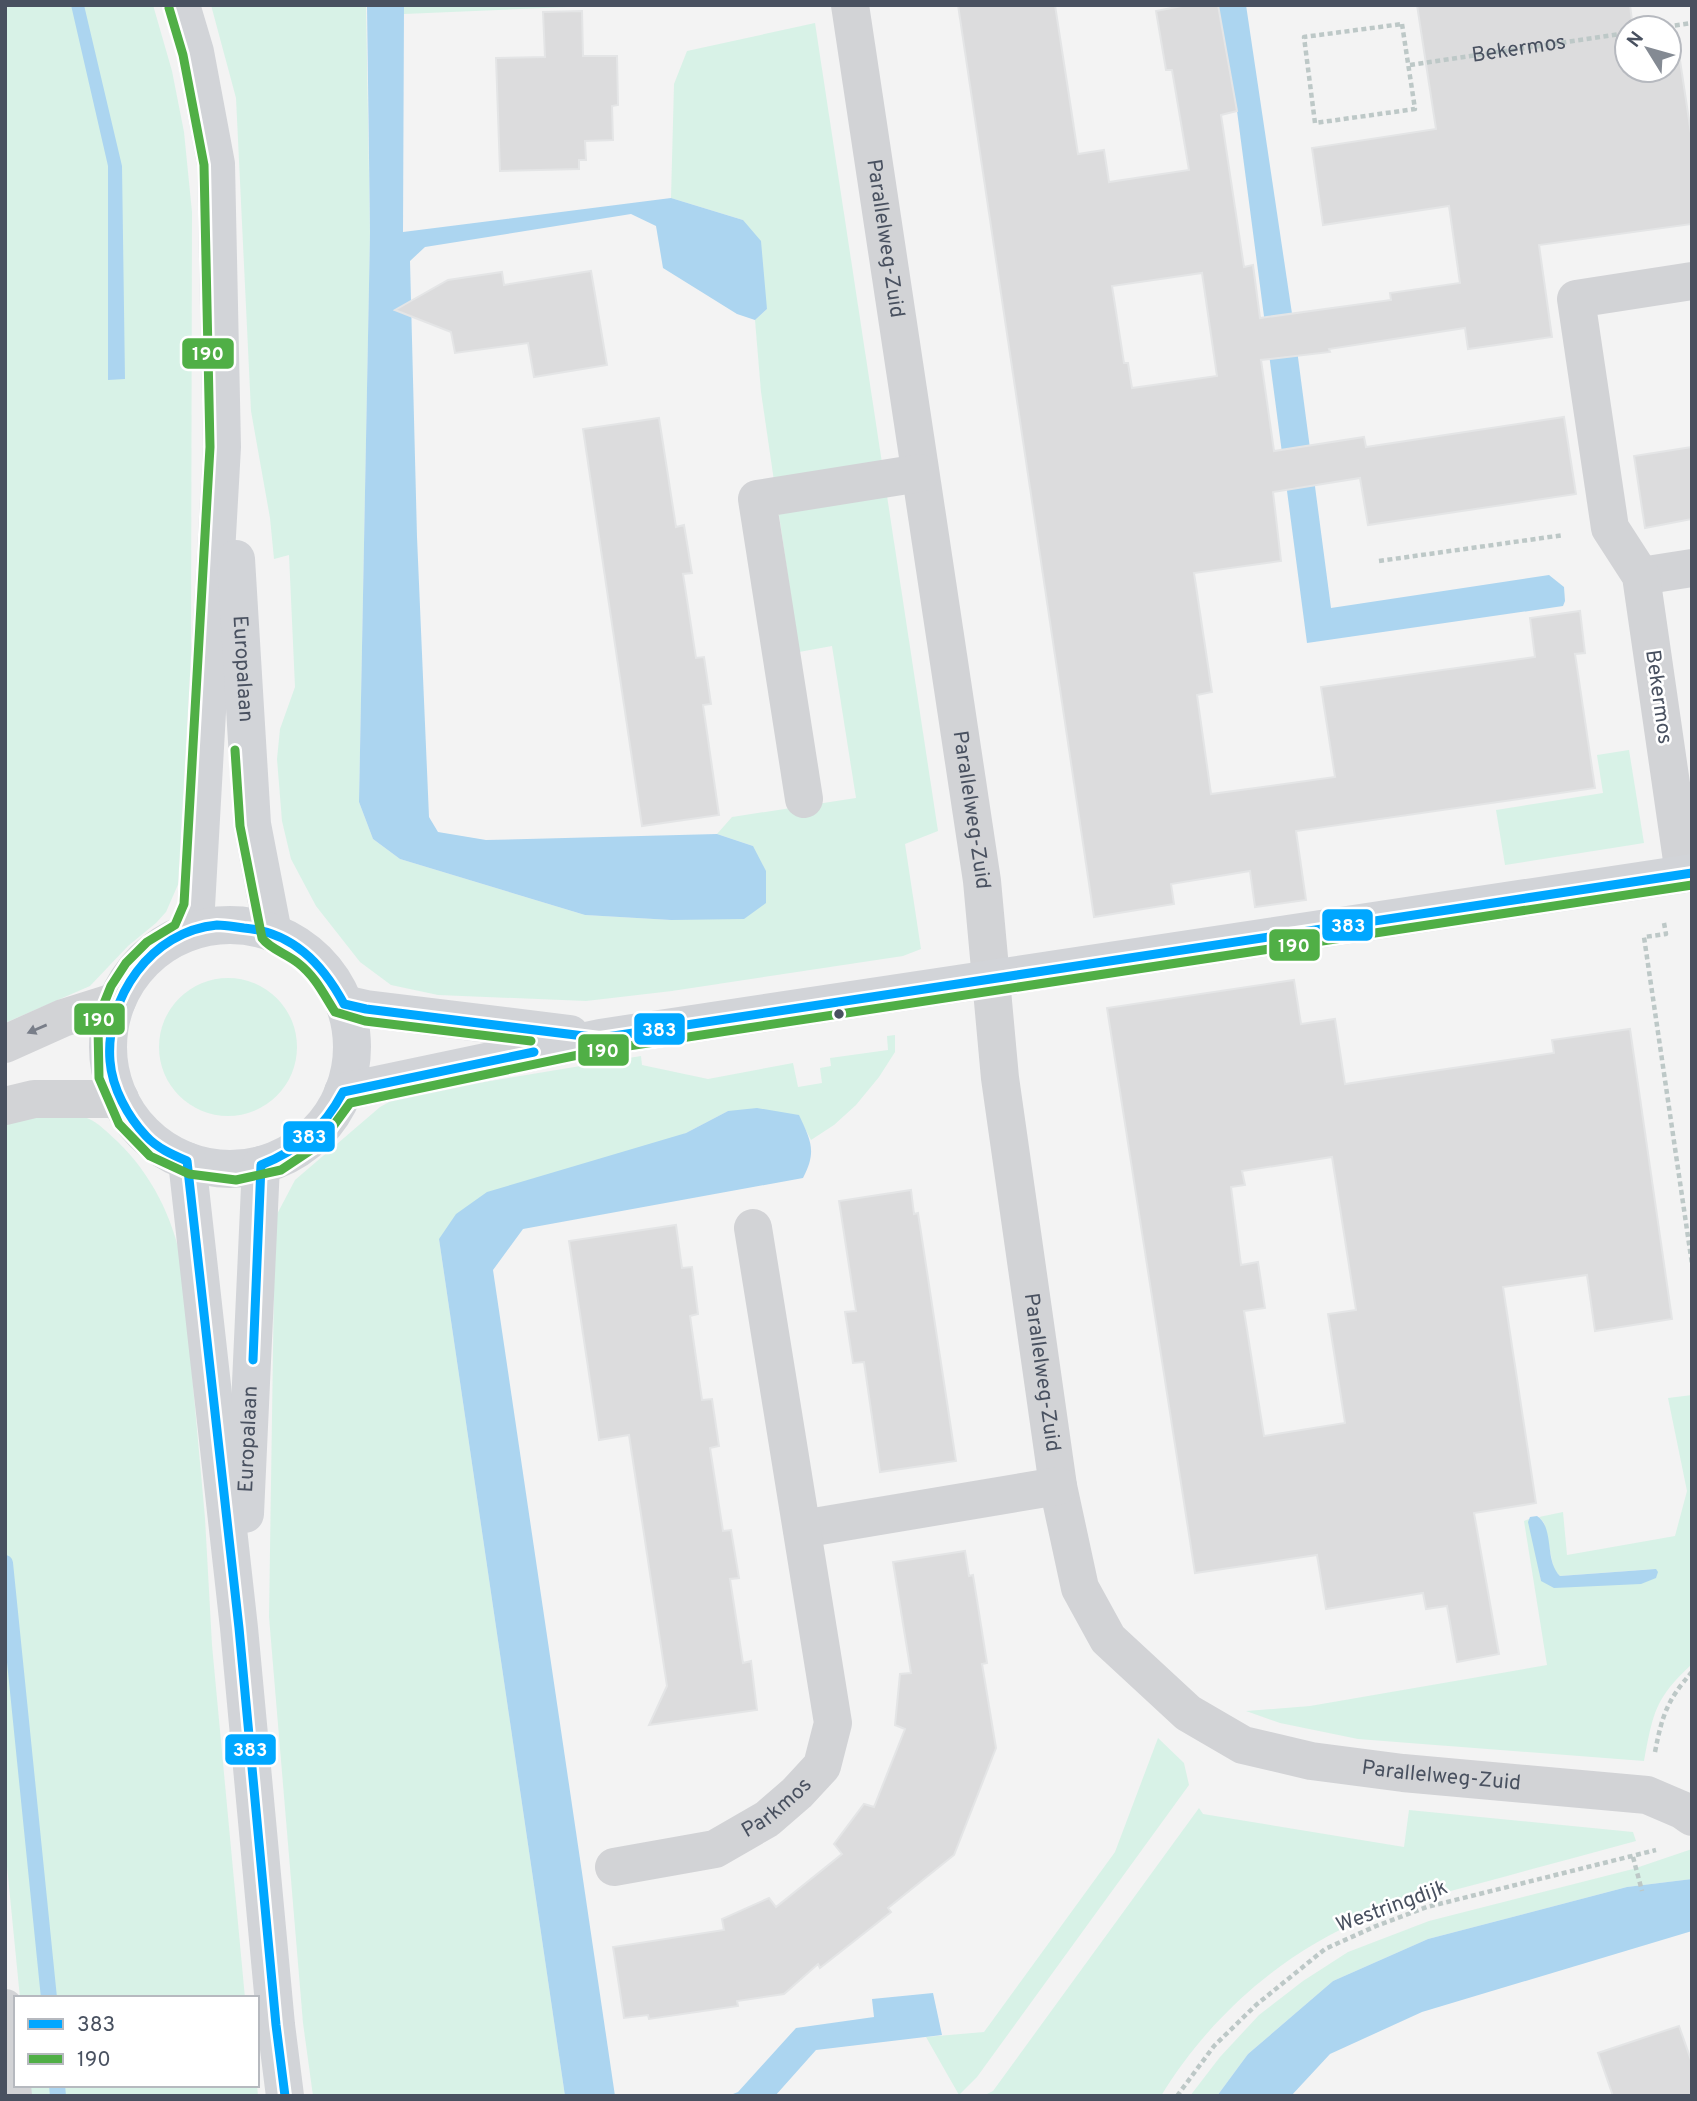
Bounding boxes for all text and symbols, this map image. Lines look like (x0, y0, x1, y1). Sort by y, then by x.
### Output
north arrow (1613, 14, 1683, 84)
text: N (1622, 27, 1650, 53)
street label: Bekermos (1470, 29, 1568, 69)
street label: Parallelweg-Zuid (860, 157, 910, 319)
line badge: 190 (181, 337, 235, 370)
text: 190 (192, 343, 224, 367)
street label: Europalaan (226, 615, 259, 723)
street label: Bekermos (1638, 648, 1678, 746)
street label: Parallelweg-Zuid (946, 729, 996, 890)
line badge: 383 (1321, 908, 1374, 942)
text: 383 (1331, 915, 1365, 939)
line badge: 190 (1268, 928, 1321, 962)
text: 190 (1278, 935, 1310, 959)
line badge: 190 (73, 1002, 126, 1036)
unlabelled marker (832, 1007, 846, 1021)
text: 190 (83, 1009, 115, 1033)
line badge: 383 (633, 1012, 686, 1046)
text: 383 (642, 1019, 676, 1043)
one-way arrow (27, 1023, 47, 1035)
line badge: 190 (577, 1033, 630, 1067)
text: 190 (587, 1040, 619, 1064)
line badge: 383 (282, 1120, 336, 1153)
text: 383 (292, 1126, 326, 1150)
street label: Parallelweg-Zuid (1017, 1291, 1066, 1453)
street label: Europalaan (233, 1385, 264, 1493)
line badge: 383 (224, 1733, 277, 1766)
text: 383 (233, 1739, 267, 1763)
street label: Parallelweg-Zuid (1360, 1754, 1522, 1797)
street label: Parkmos (737, 1772, 818, 1844)
street label: Westringdijk (1333, 1874, 1451, 1940)
legend (14, 1996, 259, 2087)
text: 383 (77, 2012, 115, 2039)
text: 190 (77, 2047, 111, 2074)

